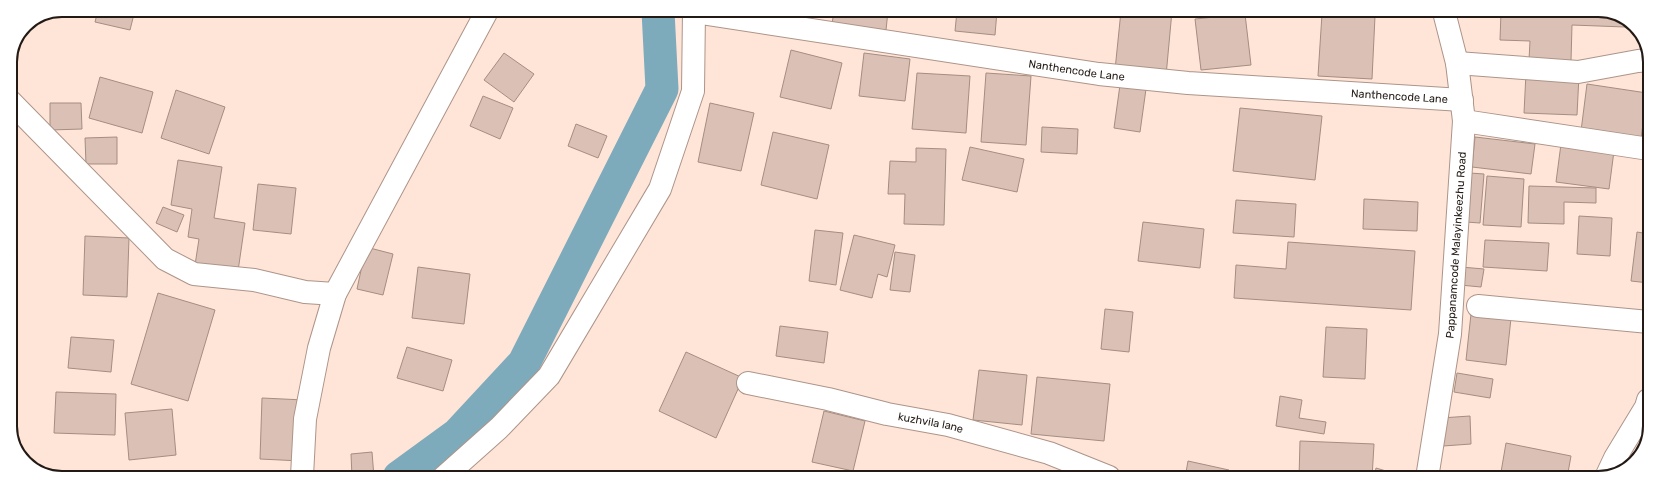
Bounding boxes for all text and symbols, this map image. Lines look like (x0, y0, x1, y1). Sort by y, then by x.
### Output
street label: Nanthencode Lane (1027, 57, 1125, 84)
street label: Nanthencode Lane (1351, 87, 1448, 106)
street label: Pappanamcode Malayinkeezhu Road (1443, 151, 1469, 339)
street label: kuzhvila lane (897, 410, 965, 436)

